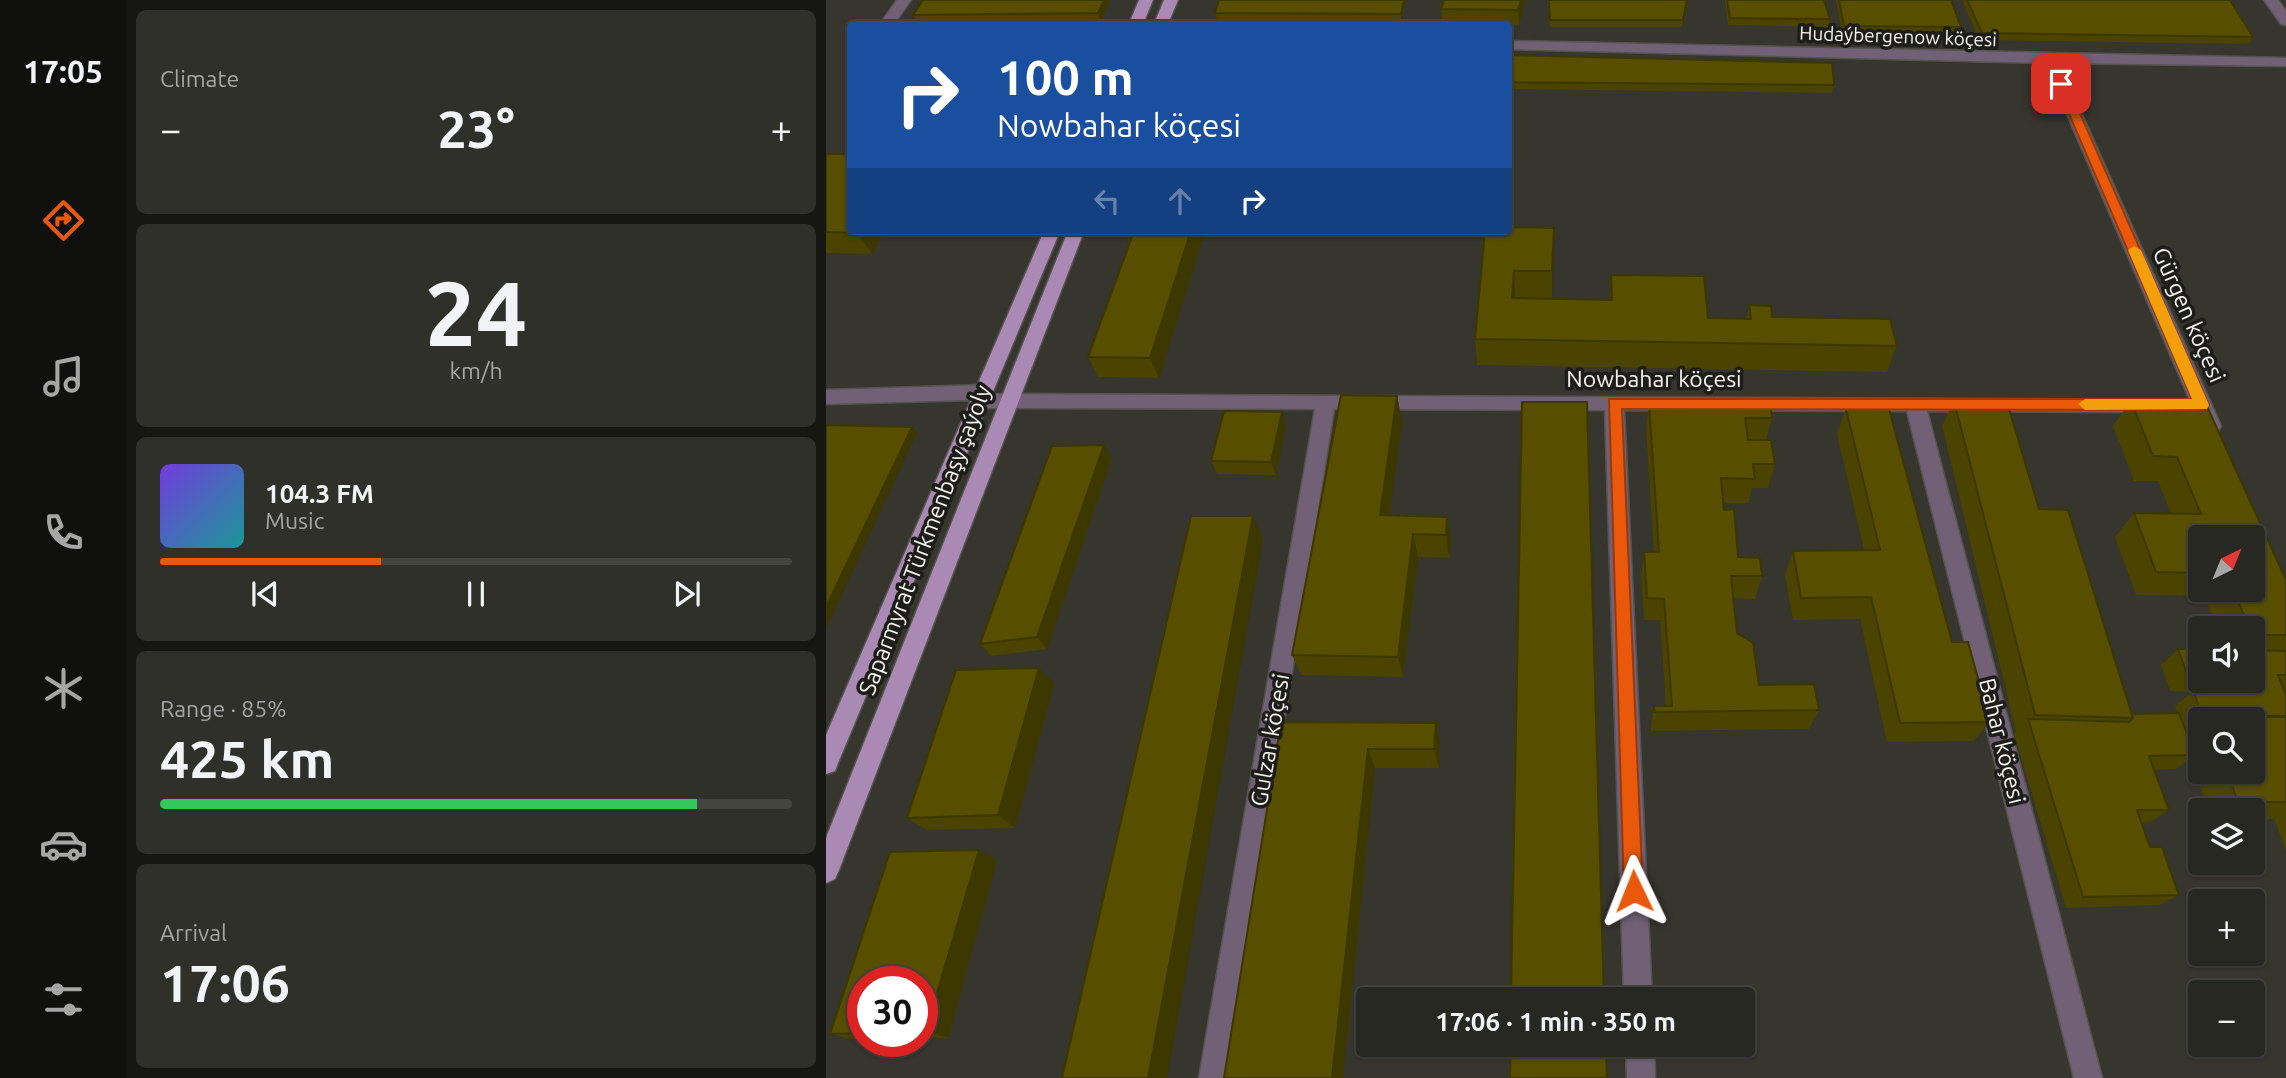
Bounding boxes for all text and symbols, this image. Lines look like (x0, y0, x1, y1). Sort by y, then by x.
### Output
street label: Hudaýbergenow köçesi (1799, 22, 1997, 50)
icon: right (882, 49, 973, 140)
text: 100 m (997, 49, 1134, 104)
text: 17:05 (23, 53, 103, 89)
pin (2031, 54, 2091, 114)
icon: arrive (2042, 65, 2080, 103)
text: Climate (160, 66, 239, 91)
text: 23° (437, 100, 515, 158)
text: Nowbahar köçesi (997, 107, 1241, 143)
text: − (160, 108, 181, 150)
text: + (771, 108, 792, 150)
icon: left (1088, 182, 1126, 220)
icon: ahead (1161, 182, 1199, 220)
icon: right (1234, 182, 1272, 220)
icon: directions (39, 196, 88, 245)
street label: Gürgen köçesi (2149, 244, 2230, 386)
text: 24 (425, 261, 527, 363)
icon: music (39, 352, 88, 401)
text: km/h (449, 358, 503, 383)
street label: Nowbahar köçesi (1566, 366, 1742, 391)
street label: Saparmyrat Türkmenbaşy şaýoly (854, 381, 995, 698)
text: 104.3 FM (265, 479, 374, 508)
icon: phone (39, 508, 88, 557)
text: Music (265, 508, 324, 533)
north arrow (2188, 525, 2264, 602)
map controls (2188, 525, 2265, 1057)
icon: previous (246, 575, 284, 613)
icon: pause (457, 575, 495, 613)
icon: next (668, 575, 706, 613)
button: sound (2188, 616, 2265, 693)
icon: climate (39, 664, 88, 713)
street label: Gulzar köçesi (1246, 672, 1293, 808)
street label: Bahar köçesi (1975, 675, 2030, 806)
text: Range · 85% (160, 696, 287, 721)
button: search (2188, 707, 2265, 784)
text: 425 km (160, 730, 334, 788)
button: layers (2188, 798, 2265, 875)
icon: car (39, 820, 88, 869)
position arrow (1597, 854, 1671, 928)
button: + (2188, 889, 2265, 966)
text: Arrival (160, 920, 227, 945)
text: 17:06 (160, 954, 290, 1012)
speed limit sign: 30 (847, 966, 938, 1057)
icon: filters (39, 975, 88, 1024)
button: − (2188, 980, 2265, 1057)
text: 17:06 · 1 min · 350 m (1435, 1007, 1676, 1036)

